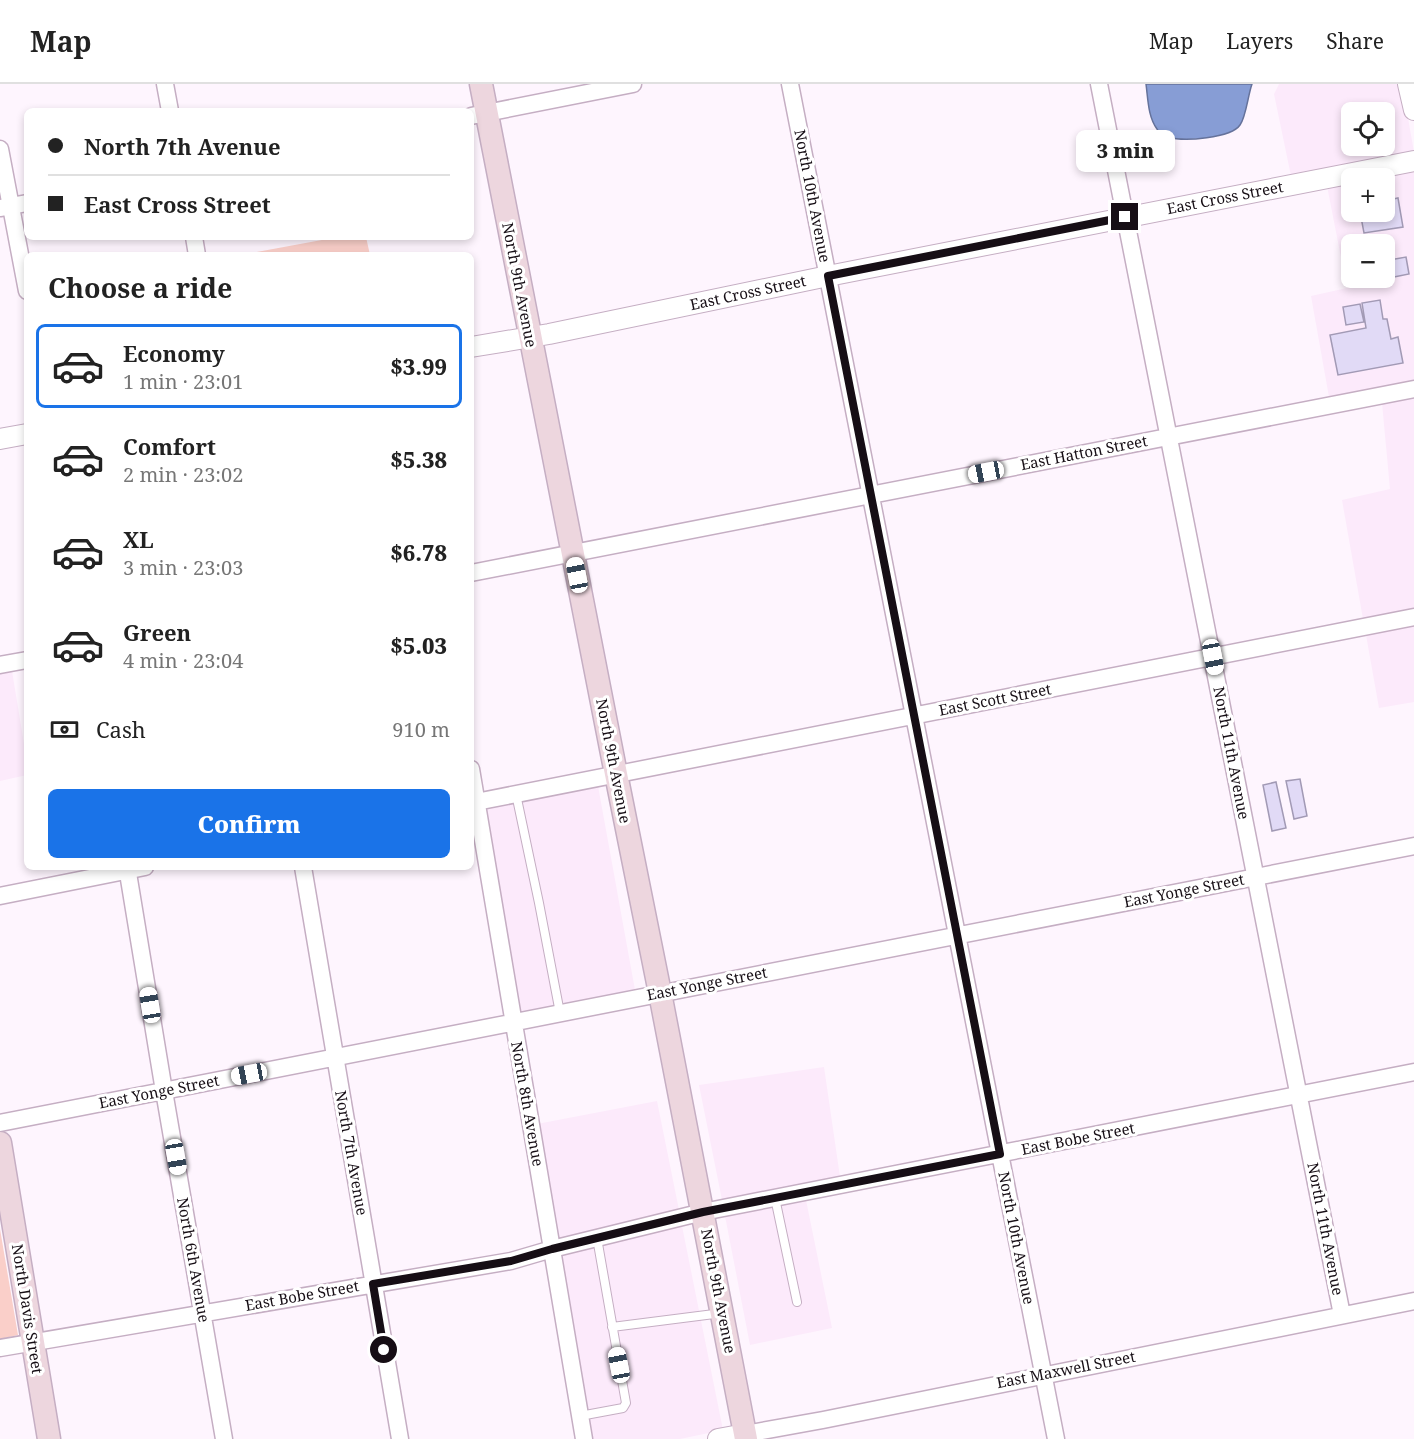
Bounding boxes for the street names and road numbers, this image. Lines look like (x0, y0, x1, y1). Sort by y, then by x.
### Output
street label: North 10th Avenue (790, 128, 836, 264)
street label: East Cross Street (1165, 176, 1285, 218)
street label: North 9th Avenue (498, 221, 542, 349)
street label: East Cross Street (688, 270, 808, 314)
street label: East Hatton Street (1019, 430, 1149, 474)
street label: East Scott Street (937, 678, 1053, 720)
street label: North 11th Avenue (1209, 685, 1255, 821)
street label: North 9th Avenue (592, 697, 636, 825)
street label: East Yonge Street (1122, 869, 1246, 911)
street label: East Yonge Street (645, 962, 769, 1004)
street label: North 8th Avenue (507, 1040, 549, 1168)
street label: East Yonge Street (97, 1070, 221, 1112)
street label: North 7th Avenue (331, 1089, 373, 1217)
street label: East Bobe Street (1019, 1117, 1136, 1159)
street label: North 11th Avenue (1303, 1161, 1349, 1297)
street label: North 10th Avenue (994, 1170, 1040, 1306)
street label: North 6th Avenue (173, 1196, 215, 1324)
street label: North 9th Avenue (697, 1227, 741, 1355)
street label: North Davis Street (8, 1242, 48, 1375)
street label: East Bobe Street (243, 1275, 360, 1315)
street label: East Maxwell Street (995, 1346, 1137, 1392)

